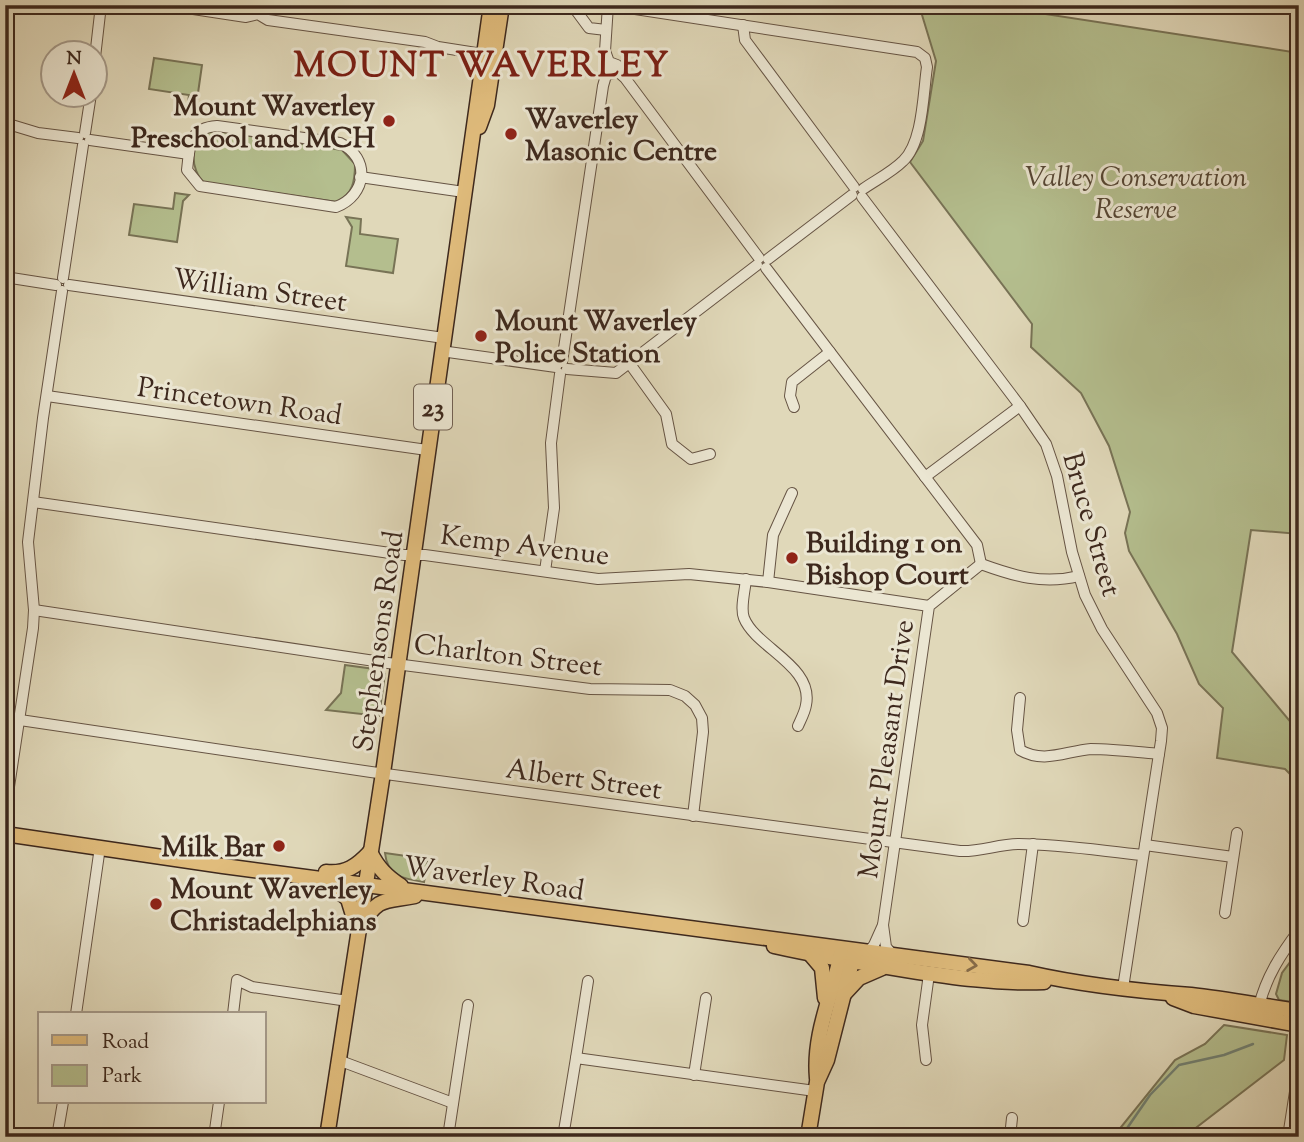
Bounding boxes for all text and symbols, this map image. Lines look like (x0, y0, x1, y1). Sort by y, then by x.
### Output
north arrow (38, 38, 108, 108)
district label: MOUNT WAVERLEY (293, 42, 671, 93)
text: N (66, 46, 82, 73)
place label: Mount Waverley Preschool and MCH (131, 88, 376, 160)
place label: Waverley Masonic Centre (525, 101, 717, 173)
marker: Mount Waverley Preschool and MCH (381, 113, 397, 129)
marker: Waverley Masonic Centre (503, 126, 519, 142)
park label: Valley Conservation Reserve (1025, 159, 1247, 231)
street label: William Street (170, 260, 350, 324)
place label: Mount Waverley Police Station (495, 303, 697, 375)
marker: Mount Waverley Police Station (473, 328, 489, 344)
street label: Princetown Road (135, 369, 345, 437)
road number: 23 (414, 384, 452, 430)
street label: Bruce Street (1050, 448, 1130, 602)
street label: Kemp Avenue (438, 517, 611, 577)
place label: Building 1 on Bishop Court (806, 525, 969, 597)
street label: Stephensons Road (345, 528, 415, 755)
marker: Building 1 on Bishop Court (784, 550, 800, 566)
street label: Mount Pleasant Drive (850, 617, 926, 881)
street label: Charlton Street (411, 626, 604, 688)
street label: Albert Street (503, 750, 665, 812)
place label: Milk Bar (161, 829, 265, 869)
marker: Milk Bar (271, 838, 287, 854)
street label: Waverley Road (401, 847, 587, 912)
place label: Mount Waverley Christadelphians (170, 871, 377, 943)
marker: Mount Waverley Christadelphians (148, 896, 164, 912)
one-way arrow (966, 958, 977, 973)
legend (38, 1012, 266, 1104)
text: Road (102, 1028, 149, 1058)
text: Park (102, 1062, 143, 1092)

